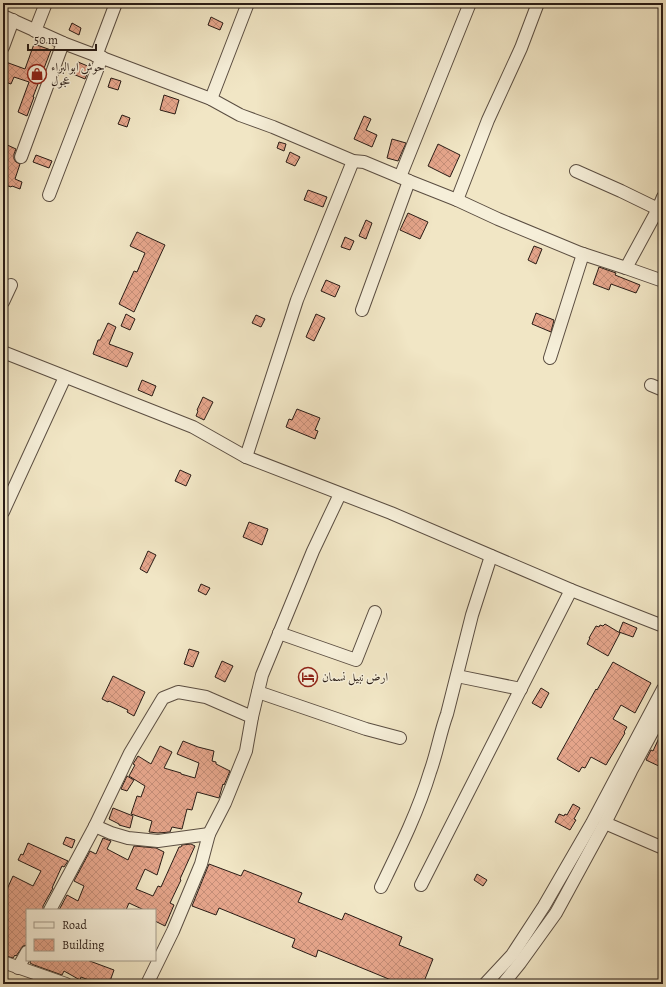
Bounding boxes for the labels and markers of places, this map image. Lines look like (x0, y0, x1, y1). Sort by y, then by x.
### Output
place label: حوش ابوالبراء عجول (51, 59, 105, 89)
shop icon: حوش ابوالبراء عجول (26, 63, 48, 85)
hotel icon: ارض نبيل نسمان (297, 666, 319, 688)
place label: ارض نبيل نسمان (322, 669, 388, 686)

